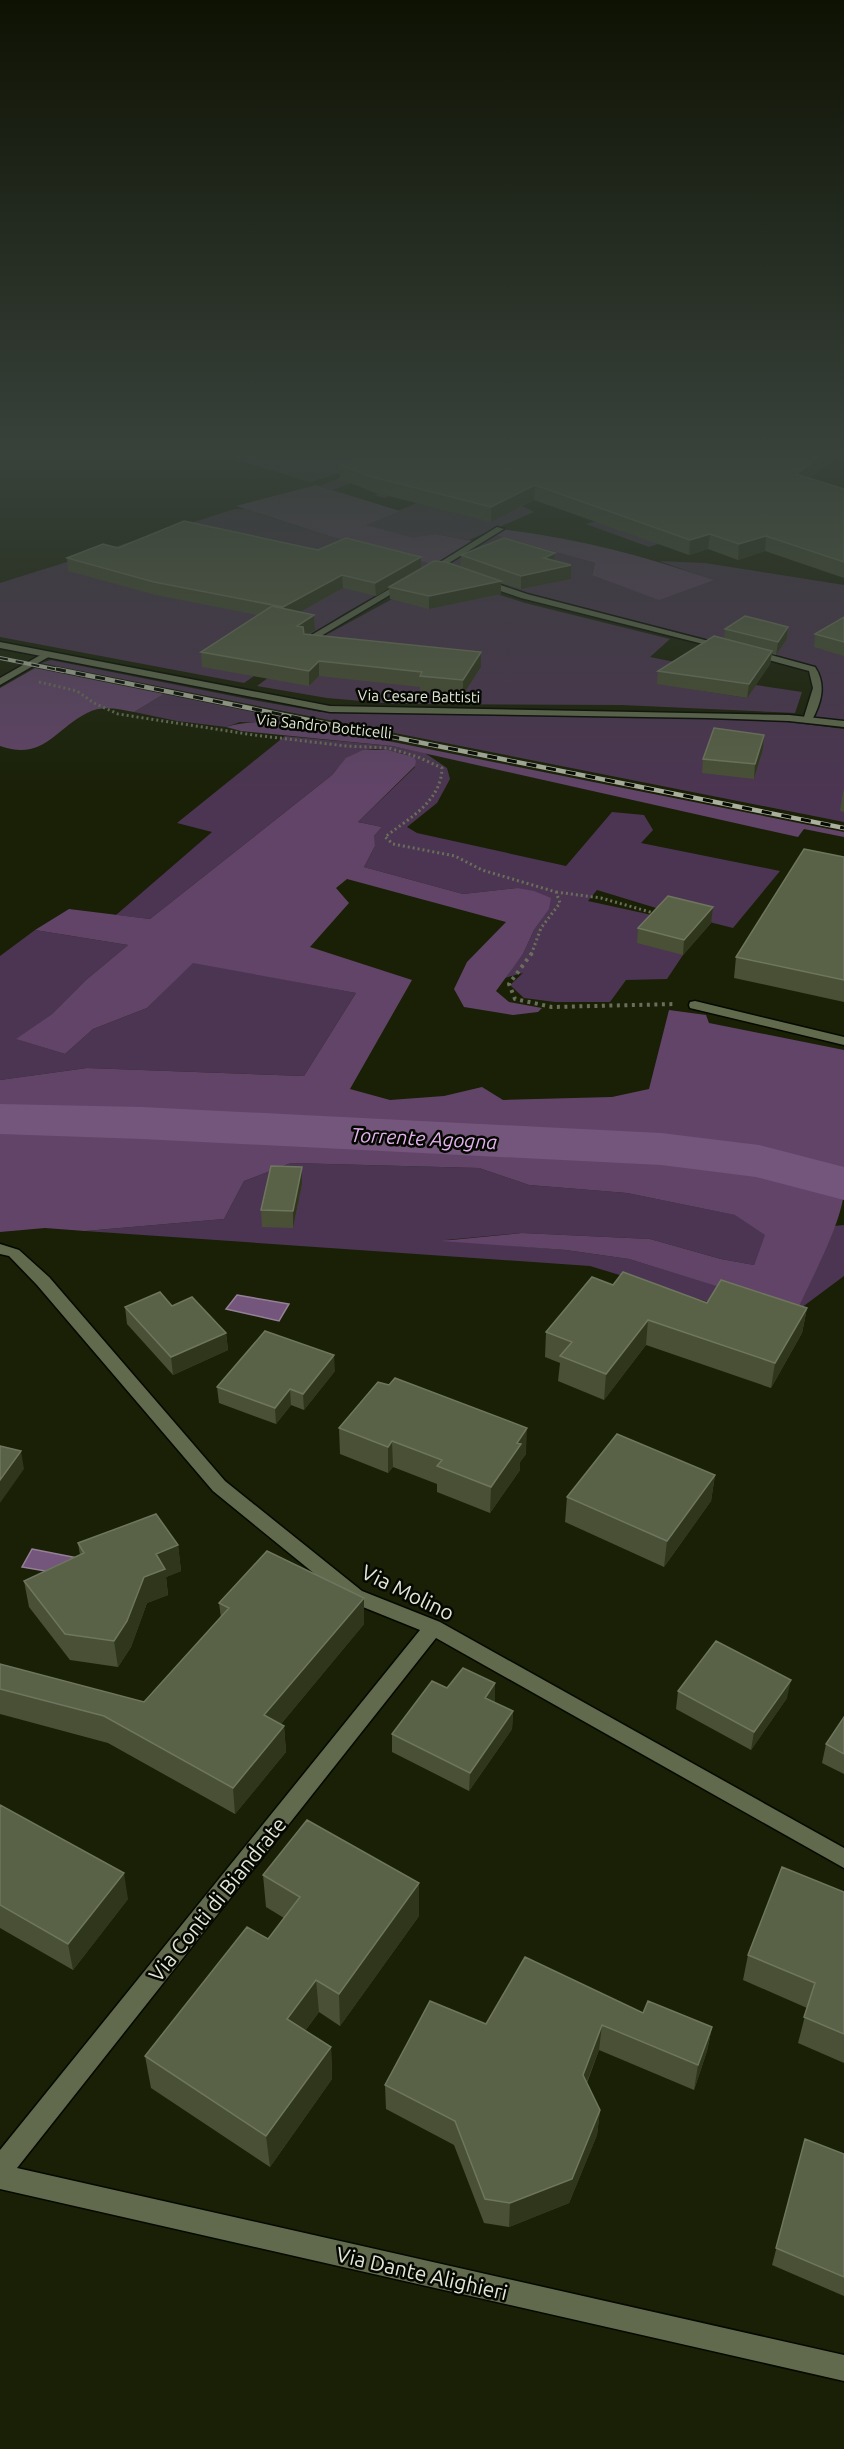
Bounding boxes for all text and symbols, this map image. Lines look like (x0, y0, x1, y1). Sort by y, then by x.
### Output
street label: Via Cesare Battisti (358, 686, 480, 706)
street label: Via Sandro Botticelli (255, 710, 393, 742)
water label: Torrente Agogna (350, 1123, 498, 1153)
street label: Via Molino (358, 1559, 458, 1625)
street label: Via Conti di Biandrate (143, 1812, 291, 1986)
street label: Via Dante Alighieri (334, 2242, 510, 2304)

